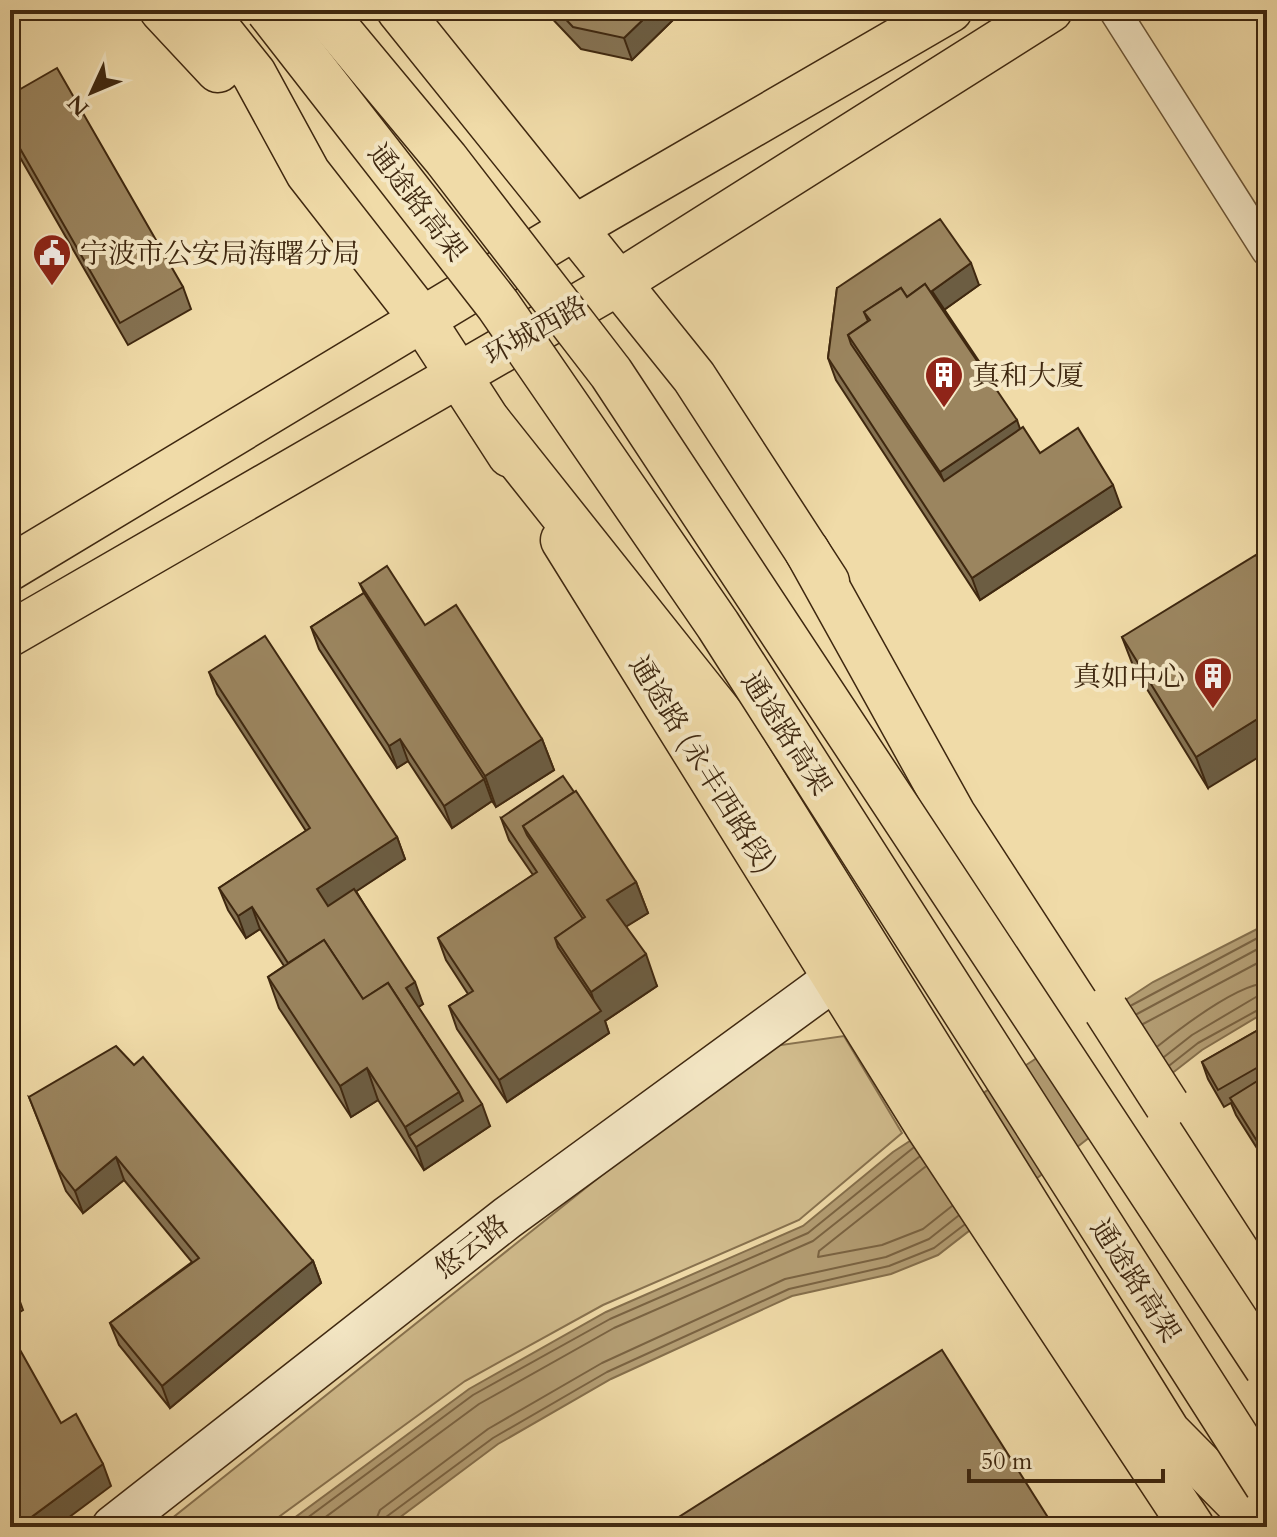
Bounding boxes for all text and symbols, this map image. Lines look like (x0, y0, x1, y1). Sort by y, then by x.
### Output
north arrow (52, 52, 132, 132)
text: N (61, 88, 96, 122)
street label: 通途路高架 (359, 136, 475, 269)
public building icon: 宁波市公安局海曙分局 (31, 232, 73, 287)
place label: 宁波市公安局海曙分局 (80, 235, 360, 273)
street label: 环城西路 (477, 287, 594, 375)
building icon: 真和大厦 (923, 354, 965, 409)
place label: 真和大厦 (972, 357, 1084, 395)
street label: 通途路 (永丰西路段) (620, 649, 784, 880)
building icon: 真如中心 (1192, 655, 1234, 710)
place label: 真如中心 (1073, 658, 1185, 696)
street label: 通途路高架 (732, 664, 840, 803)
street label: 悠云路 (427, 1206, 516, 1288)
street label: 通途路高架 (1081, 1211, 1189, 1350)
scale bar (969, 1433, 1163, 1483)
text: 50 m (981, 1445, 1033, 1478)

